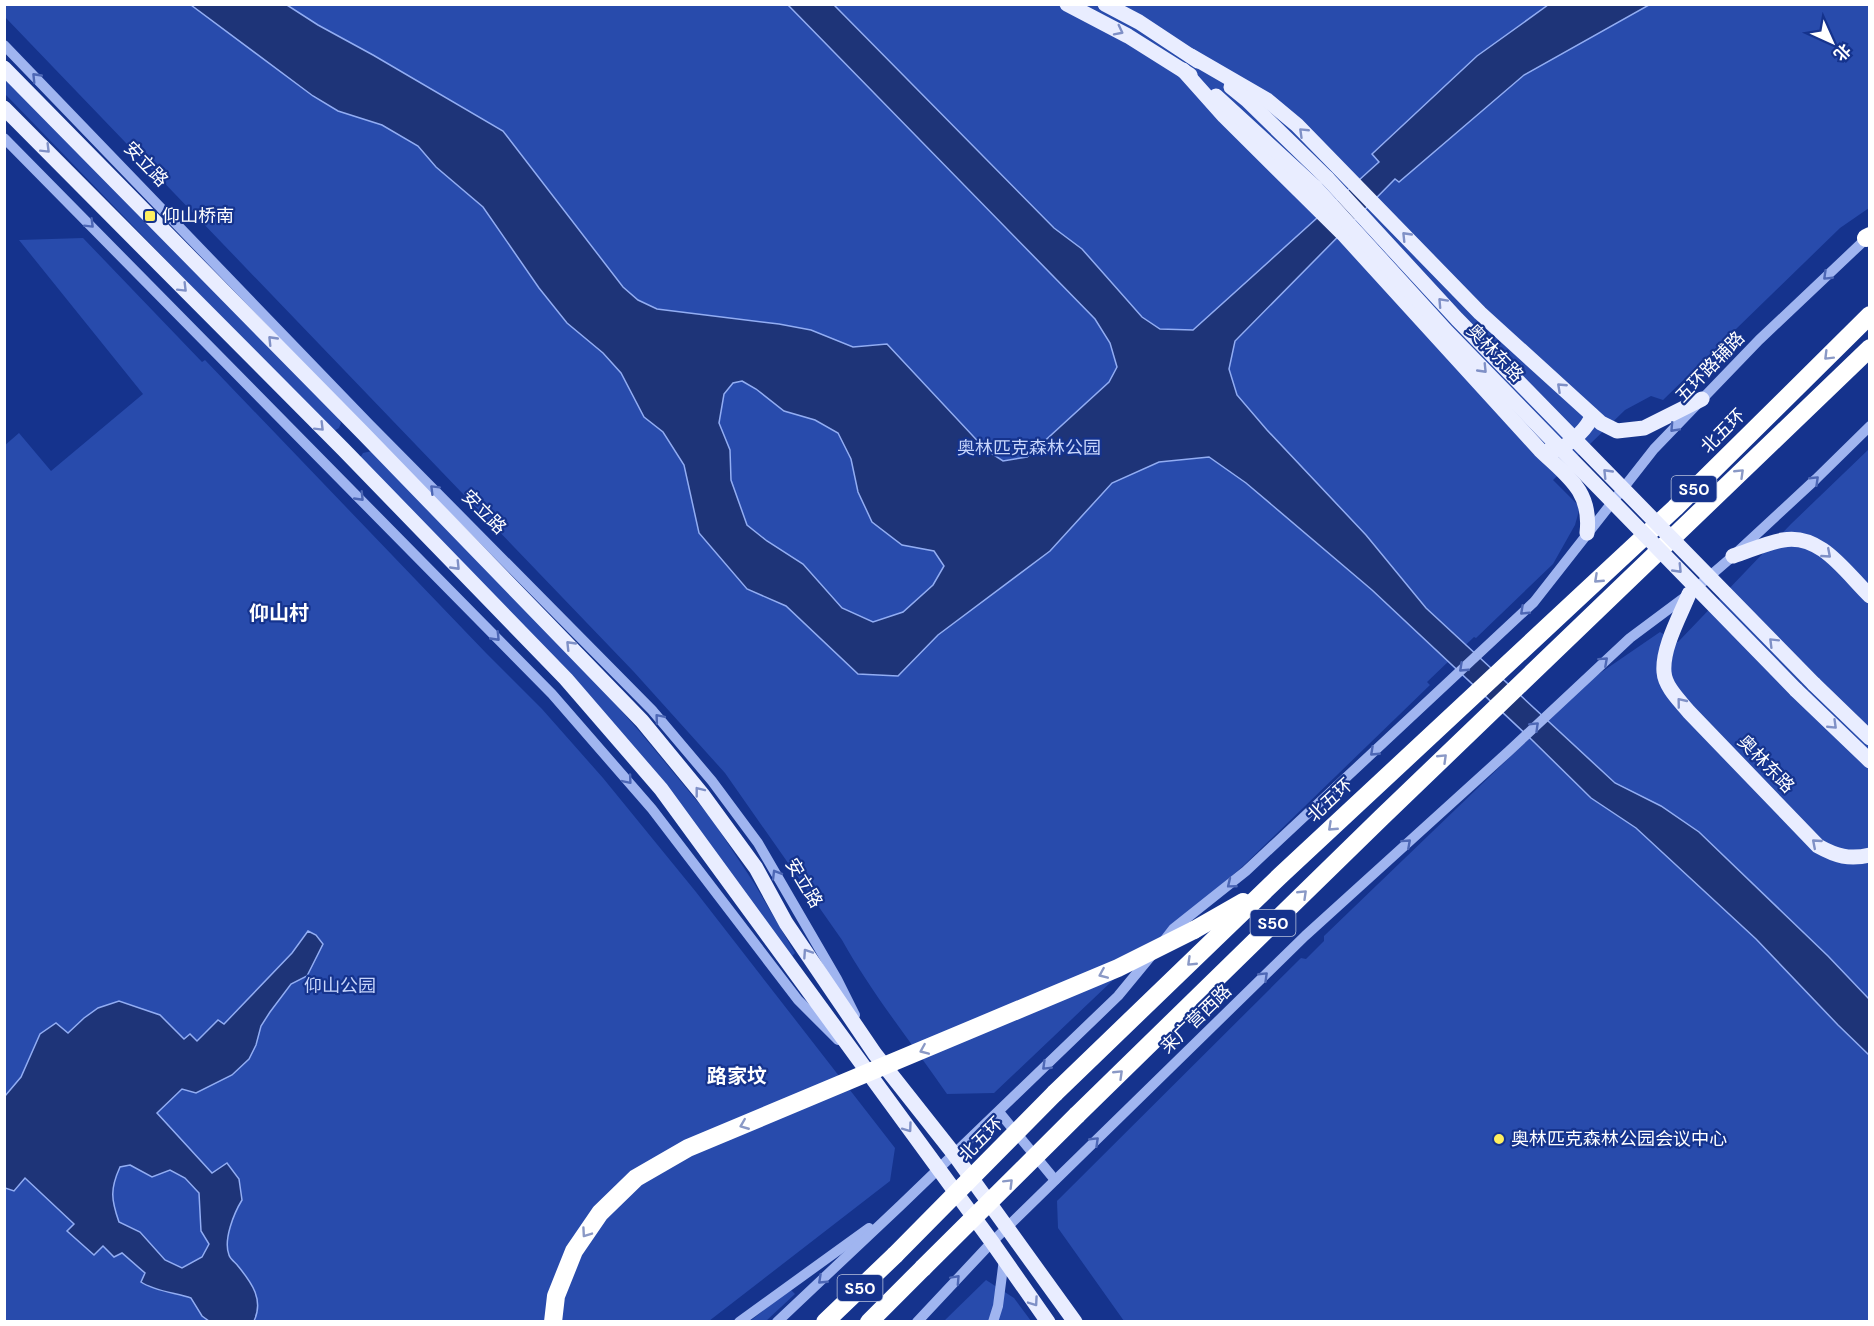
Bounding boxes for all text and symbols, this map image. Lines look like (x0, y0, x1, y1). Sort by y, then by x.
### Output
north arrow (1802, 12, 1862, 72)
one-way arrow (1113, 24, 1123, 35)
text: 北 (1829, 39, 1855, 65)
one-way arrow (32, 74, 43, 85)
one-way arrow (1299, 128, 1310, 139)
street label: 安立路 (119, 136, 173, 192)
one-way arrow (38, 142, 49, 153)
place label: 仰山桥南 (162, 204, 234, 228)
marker: 仰山桥南 (143, 209, 157, 223)
one-way arrow (82, 217, 93, 228)
one-way arrow (1403, 233, 1414, 244)
one-way arrow (1823, 268, 1834, 279)
one-way arrow (176, 280, 187, 291)
one-way arrow (1438, 299, 1449, 309)
street label: 奥林东路 (1461, 319, 1529, 387)
street label: 五环路辅路 (1670, 326, 1750, 408)
one-way arrow (268, 337, 279, 347)
one-way arrow (1824, 349, 1835, 360)
one-way arrow (1476, 362, 1487, 372)
one-way arrow (1557, 383, 1568, 394)
street label: 北五环 (1695, 403, 1751, 459)
one-way arrow (313, 419, 324, 430)
one-way arrow (1670, 422, 1681, 432)
park label: 奥林匹克森林公园 (957, 436, 1101, 460)
one-way arrow (1603, 469, 1614, 480)
one-way arrow (1732, 469, 1743, 480)
road number: S50 (1672, 476, 1716, 502)
one-way arrow (1808, 476, 1819, 487)
street label: 安立路 (456, 484, 512, 540)
one-way arrow (430, 486, 441, 496)
one-way arrow (352, 490, 363, 501)
one-way arrow (1820, 547, 1831, 558)
one-way arrow (449, 559, 460, 570)
one-way arrow (1670, 561, 1681, 572)
one-way arrow (1594, 572, 1605, 583)
district label: 仰山村 (249, 600, 309, 626)
one-way arrow (1520, 604, 1531, 615)
one-way arrow (489, 630, 500, 640)
one-way arrow (1769, 638, 1780, 649)
one-way arrow (566, 642, 577, 653)
one-way arrow (1597, 658, 1608, 669)
one-way arrow (1459, 661, 1470, 672)
one-way arrow (1677, 698, 1688, 709)
one-way arrow (655, 714, 666, 725)
one-way arrow (1825, 718, 1836, 729)
one-way arrow (1528, 722, 1538, 733)
street label: 奥林东路 (1732, 730, 1800, 798)
one-way arrow (1370, 745, 1381, 756)
one-way arrow (1436, 755, 1447, 766)
one-way arrow (620, 773, 631, 784)
street label: 北五环 (1302, 773, 1358, 827)
one-way arrow (696, 786, 707, 797)
one-way arrow (1328, 820, 1338, 831)
one-way arrow (1401, 839, 1411, 850)
one-way arrow (1812, 839, 1823, 850)
street label: 安立路 (780, 854, 828, 912)
one-way arrow (772, 870, 783, 880)
one-way arrow (1227, 877, 1238, 888)
one-way arrow (1297, 890, 1307, 901)
road number: S50 (1250, 910, 1296, 936)
one-way arrow (803, 949, 814, 960)
one-way arrow (1187, 955, 1198, 966)
one-way arrow (1099, 967, 1110, 979)
one-way arrow (1257, 972, 1268, 983)
park label: 仰山公园 (304, 974, 376, 998)
street label: 来广营西路 (1155, 979, 1237, 1059)
one-way arrow (919, 1043, 930, 1055)
one-way arrow (1042, 1059, 1052, 1070)
district label: 路家坟 (707, 1063, 767, 1089)
one-way arrow (1111, 1071, 1122, 1082)
street label: 北五环 (953, 1111, 1009, 1167)
one-way arrow (739, 1118, 750, 1130)
one-way arrow (901, 1121, 912, 1132)
place label: 奥林匹克森林公园会议中心 (1511, 1127, 1727, 1151)
marker: 奥林匹克森林公园会议中心 (1492, 1132, 1506, 1146)
one-way arrow (1088, 1137, 1098, 1148)
one-way arrow (1001, 1179, 1012, 1190)
one-way arrow (582, 1227, 593, 1238)
one-way arrow (818, 1273, 828, 1284)
road number: S50 (838, 1275, 882, 1301)
one-way arrow (949, 1275, 960, 1286)
one-way arrow (1027, 1295, 1038, 1306)

